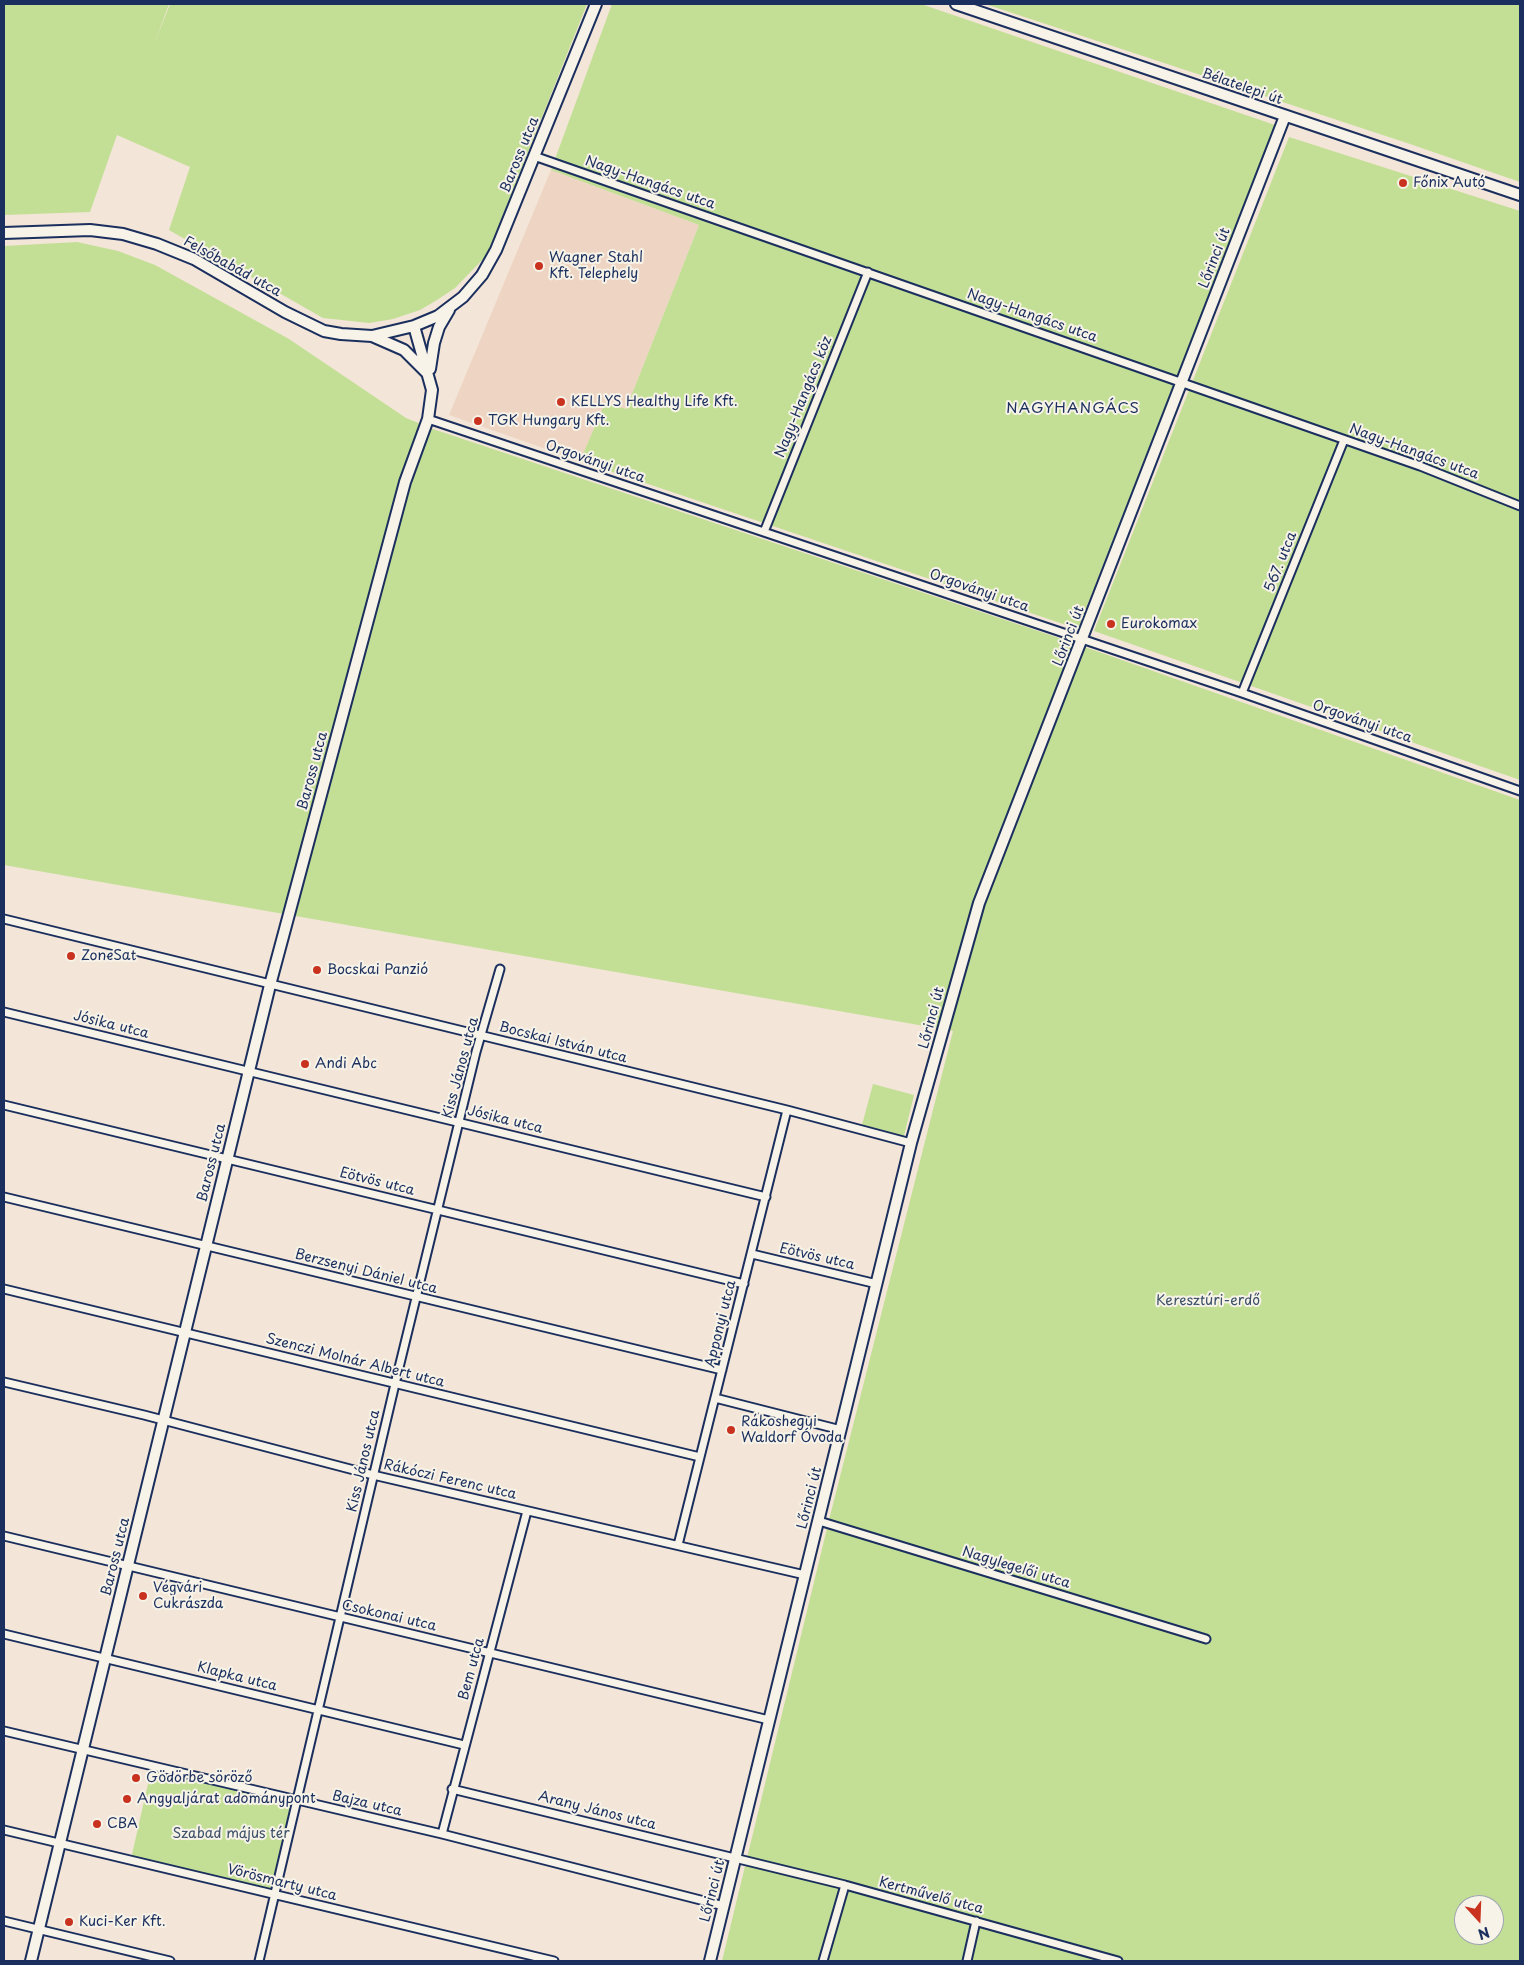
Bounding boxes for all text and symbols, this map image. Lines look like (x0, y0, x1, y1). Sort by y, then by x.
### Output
street label: Bélatelepi út (1199, 65, 1285, 109)
street label: Baross utca (497, 115, 543, 195)
street label: Nagy-Hangács utca (583, 153, 717, 213)
place label: Főnix Autó (1413, 175, 1485, 191)
marker: Főnix Autó (1397, 177, 1409, 189)
street label: Lőrinci út (1196, 225, 1234, 291)
street label: Felsőbabád utca (180, 233, 284, 301)
place label: Wagner Stahl Kft. Telephely (549, 250, 643, 282)
marker: Wagner Stahl Kft. Telephely (533, 260, 545, 272)
street label: Nagy-Hangács utca (965, 286, 1099, 346)
street label: Nagy-Hangács köz (772, 334, 836, 460)
place label: KELLYS Healthy Life Kft. (571, 394, 738, 410)
marker: KELLYS Healthy Life Kft. (555, 396, 567, 408)
district label: NAGYHANGÁCS (1004, 400, 1142, 418)
place label: TGK Hungary Kft. (488, 413, 610, 429)
marker: TGK Hungary Kft. (472, 415, 484, 427)
street label: Nagy-Hangács utca (1347, 421, 1481, 483)
street label: Orgoványi utca (543, 437, 647, 487)
street label: 567. utca (1261, 529, 1301, 595)
street label: Orgoványi utca (927, 566, 1031, 616)
street label: Lőrinci út (1050, 603, 1088, 669)
place label: Eurokomax (1121, 616, 1197, 632)
marker: Eurokomax (1105, 618, 1117, 630)
street label: Orgoványi utca (1310, 697, 1414, 747)
street label: Baross utca (294, 730, 332, 812)
place label: ZoneSat (81, 948, 136, 964)
marker: ZoneSat (65, 950, 77, 962)
place label: Bocskai Panzió (327, 962, 428, 978)
marker: Bocskai Panzió (311, 964, 323, 976)
street label: Lőrinci út (916, 985, 948, 1051)
street label: Jósika utca (72, 1008, 150, 1042)
street label: Kiss János utca (439, 1015, 483, 1121)
street label: Bocskai István utca (497, 1019, 629, 1067)
place label: Andi Abc (315, 1056, 377, 1072)
marker: Andi Abc (299, 1058, 311, 1070)
street label: Jósika utca (466, 1103, 544, 1137)
street label: Baross utca (194, 1122, 230, 1204)
street label: Eötvös utca (338, 1165, 416, 1199)
street label: Eötvös utca (778, 1240, 856, 1274)
street label: Berzsenyi Dániel utca (293, 1246, 439, 1298)
street label: Apponyi utca (702, 1279, 740, 1369)
park label: Keresztúri-erdő (1156, 1293, 1260, 1309)
street label: Szenczi Molnár Albert utca (264, 1331, 446, 1391)
street label: Kiss János utca (344, 1408, 384, 1514)
place label: Rákoshegyi Waldorf Óvoda (741, 1414, 843, 1446)
marker: Rákoshegyi Waldorf Óvoda (725, 1424, 737, 1436)
street label: Rákóczi Ferenc utca (382, 1457, 518, 1503)
street label: Lőrinci út (794, 1465, 826, 1531)
street label: Baross utca (98, 1516, 134, 1598)
street label: Nagylegelői utca (960, 1544, 1072, 1592)
place label: Végvári Cukrászda (153, 1580, 223, 1612)
marker: Végvári Cukrászda (137, 1590, 149, 1602)
street label: Csokonai utca (340, 1597, 438, 1635)
street label: Bem utca (456, 1636, 488, 1702)
street label: Klapka utca (195, 1659, 279, 1695)
place label: Gödörbe söröző (146, 1770, 252, 1786)
marker: Gödörbe söröző (130, 1772, 142, 1784)
street label: Bajza utca (331, 1788, 403, 1820)
street label: Arany János utca (536, 1788, 658, 1834)
place label: Angyaljárat adománypont (137, 1791, 316, 1807)
marker: Angyaljárat adománypont (121, 1793, 133, 1805)
place label: CBA (107, 1816, 138, 1832)
marker: CBA (91, 1818, 103, 1830)
park label: Szabad május tér (172, 1826, 290, 1842)
street label: Lőrinci út (697, 1858, 729, 1924)
street label: Vörösmarty utca (226, 1861, 338, 1905)
street label: Kertművelő utca (877, 1874, 985, 1918)
north arrow (1454, 1895, 1504, 1945)
place label: Kuci-Ker Kft. (79, 1914, 166, 1930)
marker: Kuci-Ker Kft. (63, 1916, 75, 1928)
text: N (1475, 1922, 1493, 1945)

